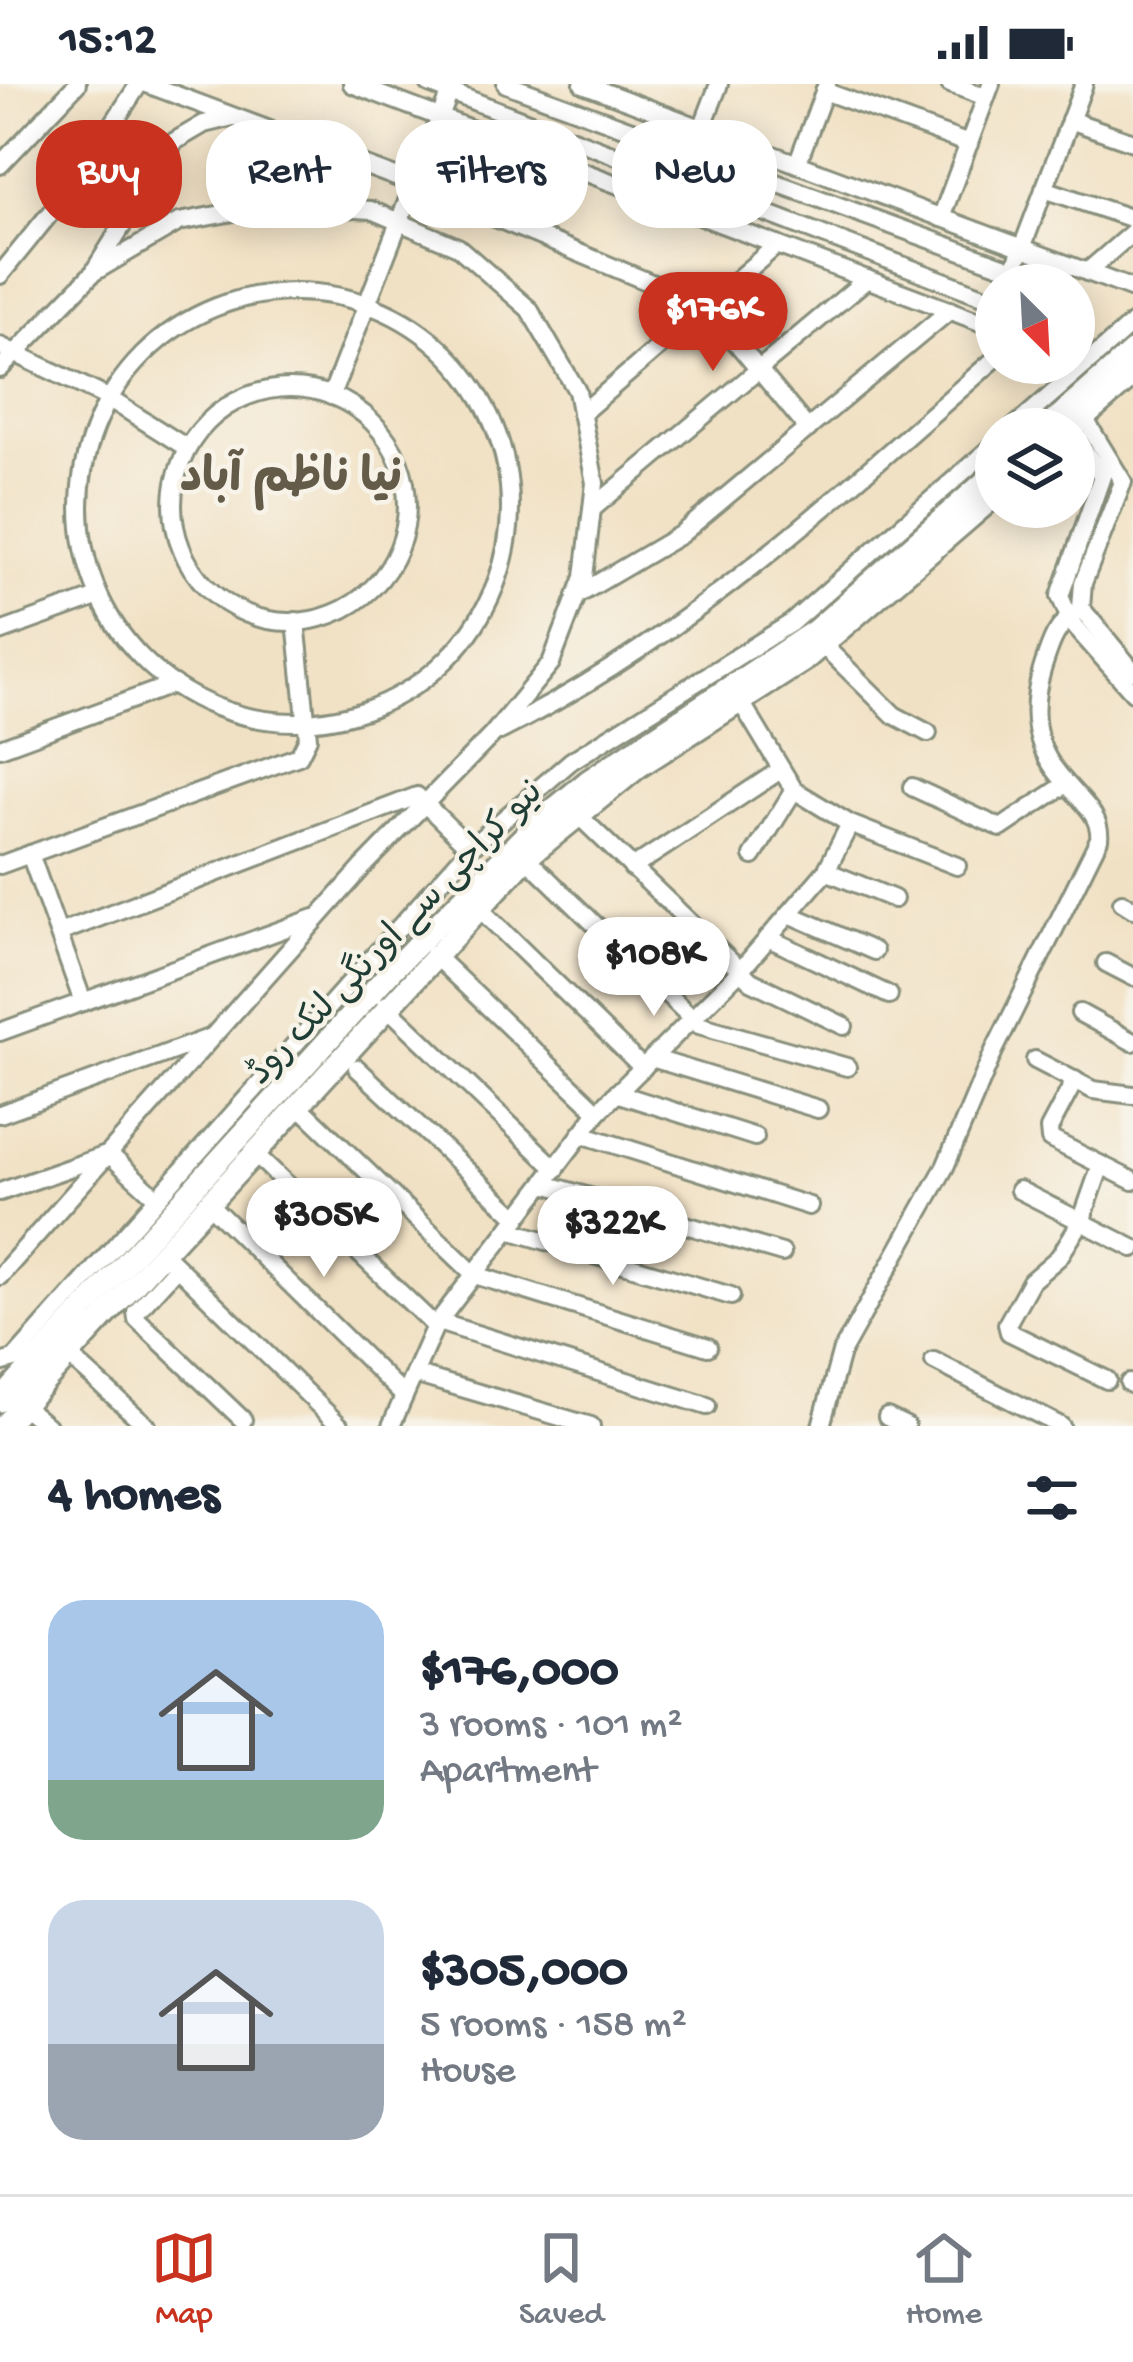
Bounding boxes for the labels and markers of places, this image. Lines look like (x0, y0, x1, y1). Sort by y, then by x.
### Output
pin: $176K (629, 272, 797, 374)
pin: $108K (570, 917, 738, 1019)
pin: $305K (240, 1178, 408, 1280)
pin: $322K (529, 1186, 697, 1288)

